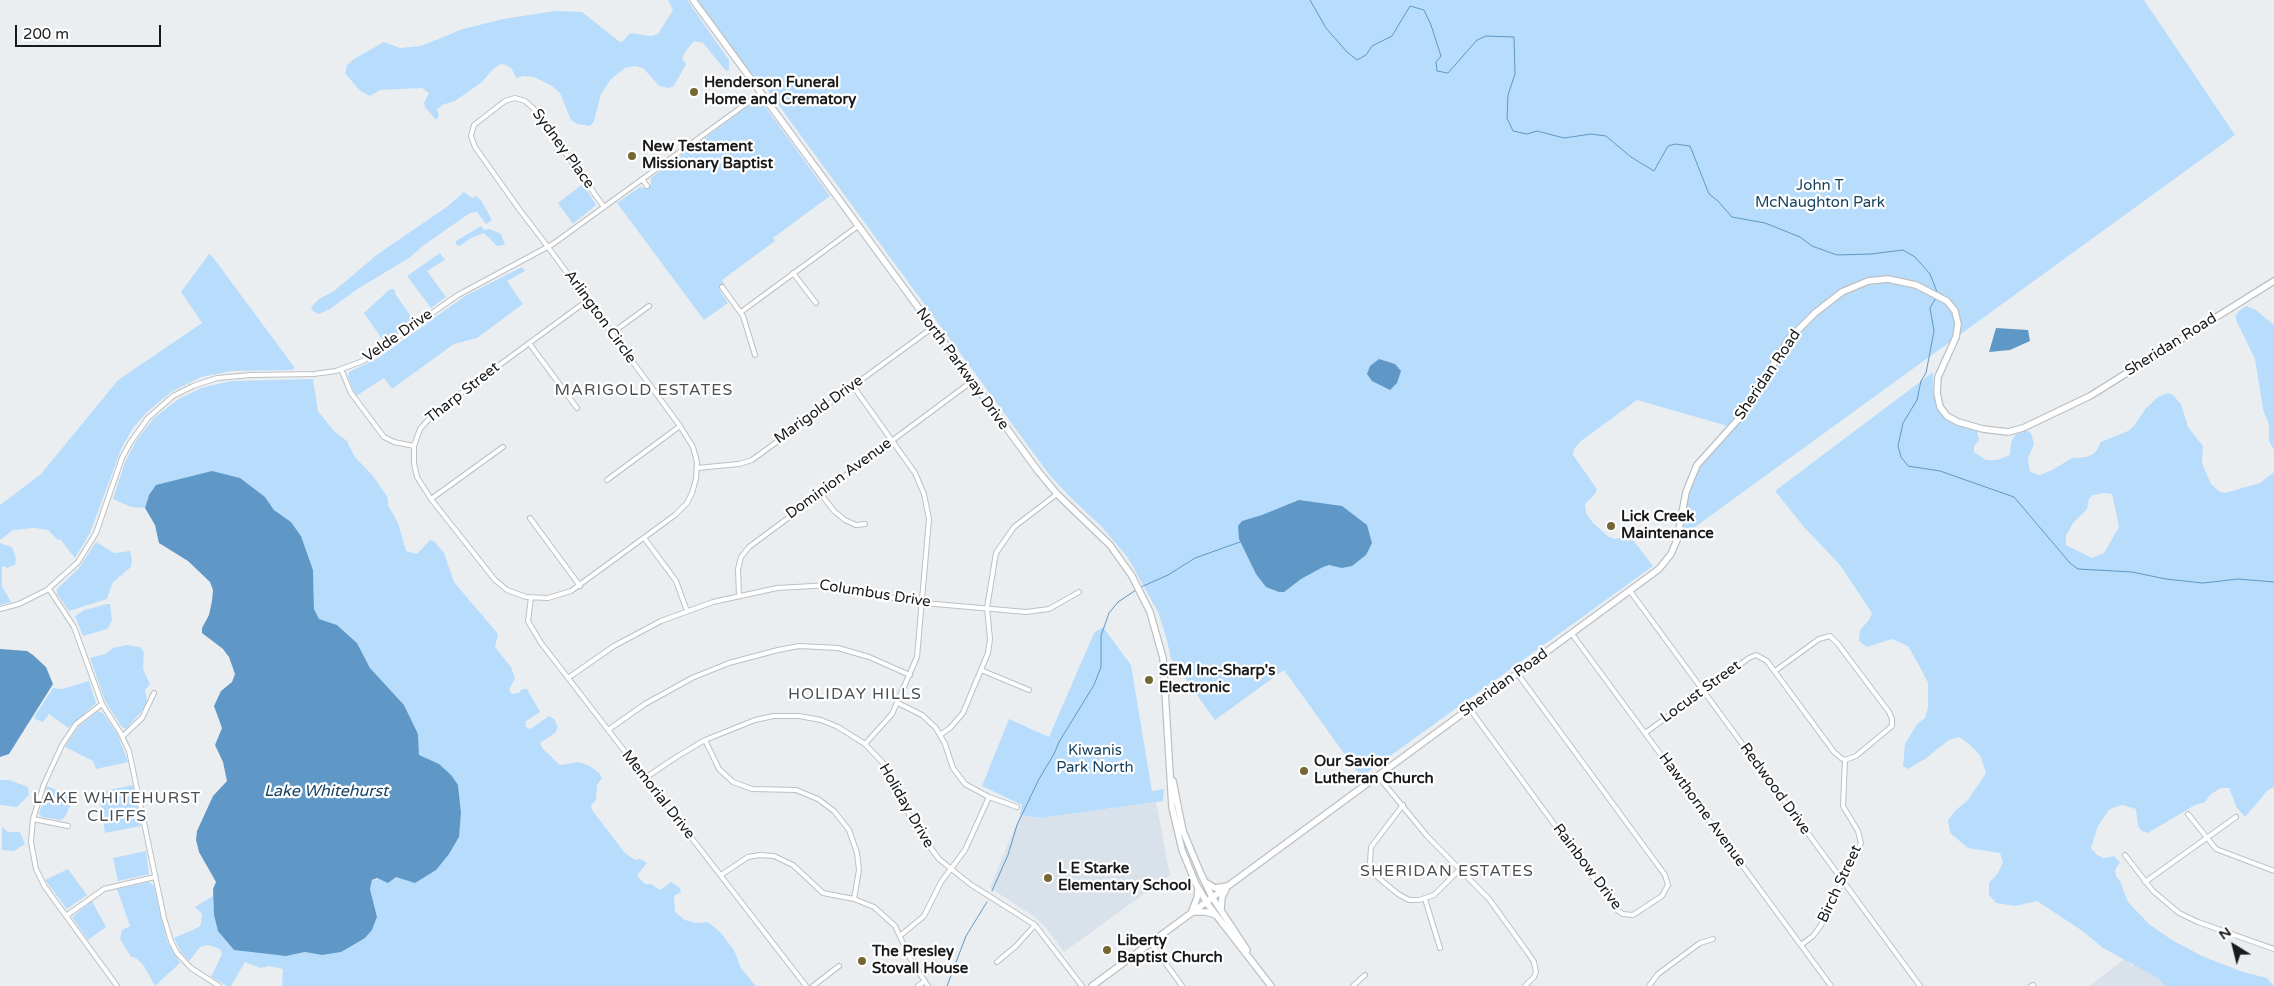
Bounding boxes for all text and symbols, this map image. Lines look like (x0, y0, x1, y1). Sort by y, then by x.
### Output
scale bar (18, 15, 164, 47)
text: 200 m (23, 25, 69, 43)
place label: Henderson Funeral Home and Crematory (704, 74, 856, 109)
marker: Henderson Funeral Home and Crematory (688, 86, 700, 98)
street label: Sydney Place (528, 106, 598, 192)
place label: New Testament Missionary Baptist (642, 138, 773, 173)
marker: New Testament Missionary Baptist (626, 150, 638, 162)
park label: John T McNaughton Park (1755, 177, 1885, 212)
street label: Arlington Circle (560, 267, 640, 367)
street label: North Parkway Drive (912, 304, 1012, 434)
street label: Velde Drive (360, 306, 436, 366)
street label: Sheridan Road (2122, 310, 2220, 380)
street label: Sheridan Road (1731, 327, 1805, 423)
street label: Tharp Street (423, 359, 503, 427)
street label: Marigold Drive (771, 372, 867, 448)
district label: MARIGOLD ESTATES (553, 381, 735, 401)
street label: Dominion Avenue (783, 435, 895, 523)
place label: Lick Creek Maintenance (1621, 508, 1714, 543)
marker: Lick Creek Maintenance (1605, 520, 1617, 532)
street label: Columbus Drive (818, 576, 932, 612)
street label: Sheridan Road (1456, 645, 1552, 721)
street label: Locust Street (1657, 657, 1745, 727)
place label: SEM Inc-Sharp's Electronic (1159, 662, 1275, 697)
marker: SEM Inc-Sharp's Electronic (1143, 674, 1155, 686)
district label: HOLIDAY HILLS (786, 685, 924, 705)
street label: Redwood Drive (1736, 740, 1814, 838)
park label: Kiwanis Park North (1056, 742, 1134, 777)
street label: Memorial Drive (618, 747, 698, 843)
street label: Hawthorne Avenue (1655, 749, 1749, 871)
place label: Our Savior Lutheran Church (1314, 753, 1434, 788)
street label: Holiday Drive (875, 761, 937, 851)
marker: Our Savior Lutheran Church (1298, 765, 1310, 777)
water label: Lake Whitehurst (264, 782, 388, 802)
district label: LAKE WHITEHURST CLIFFS (31, 789, 203, 827)
street label: Rainbow Drive (1549, 820, 1625, 914)
street label: Birch Street (1814, 842, 1866, 926)
place label: L E Starke Elementary School (1058, 860, 1191, 895)
district label: SHERIDAN ESTATES (1358, 862, 1536, 882)
marker: L E Starke Elementary School (1042, 872, 1054, 884)
north arrow (2209, 921, 2259, 971)
text: N (2215, 923, 2234, 944)
place label: Liberty Baptist Church (1117, 932, 1223, 967)
place label: The Presley Stovall House (872, 943, 968, 978)
marker: Liberty Baptist Church (1101, 944, 1113, 956)
marker: The Presley Stovall House (856, 955, 868, 967)

